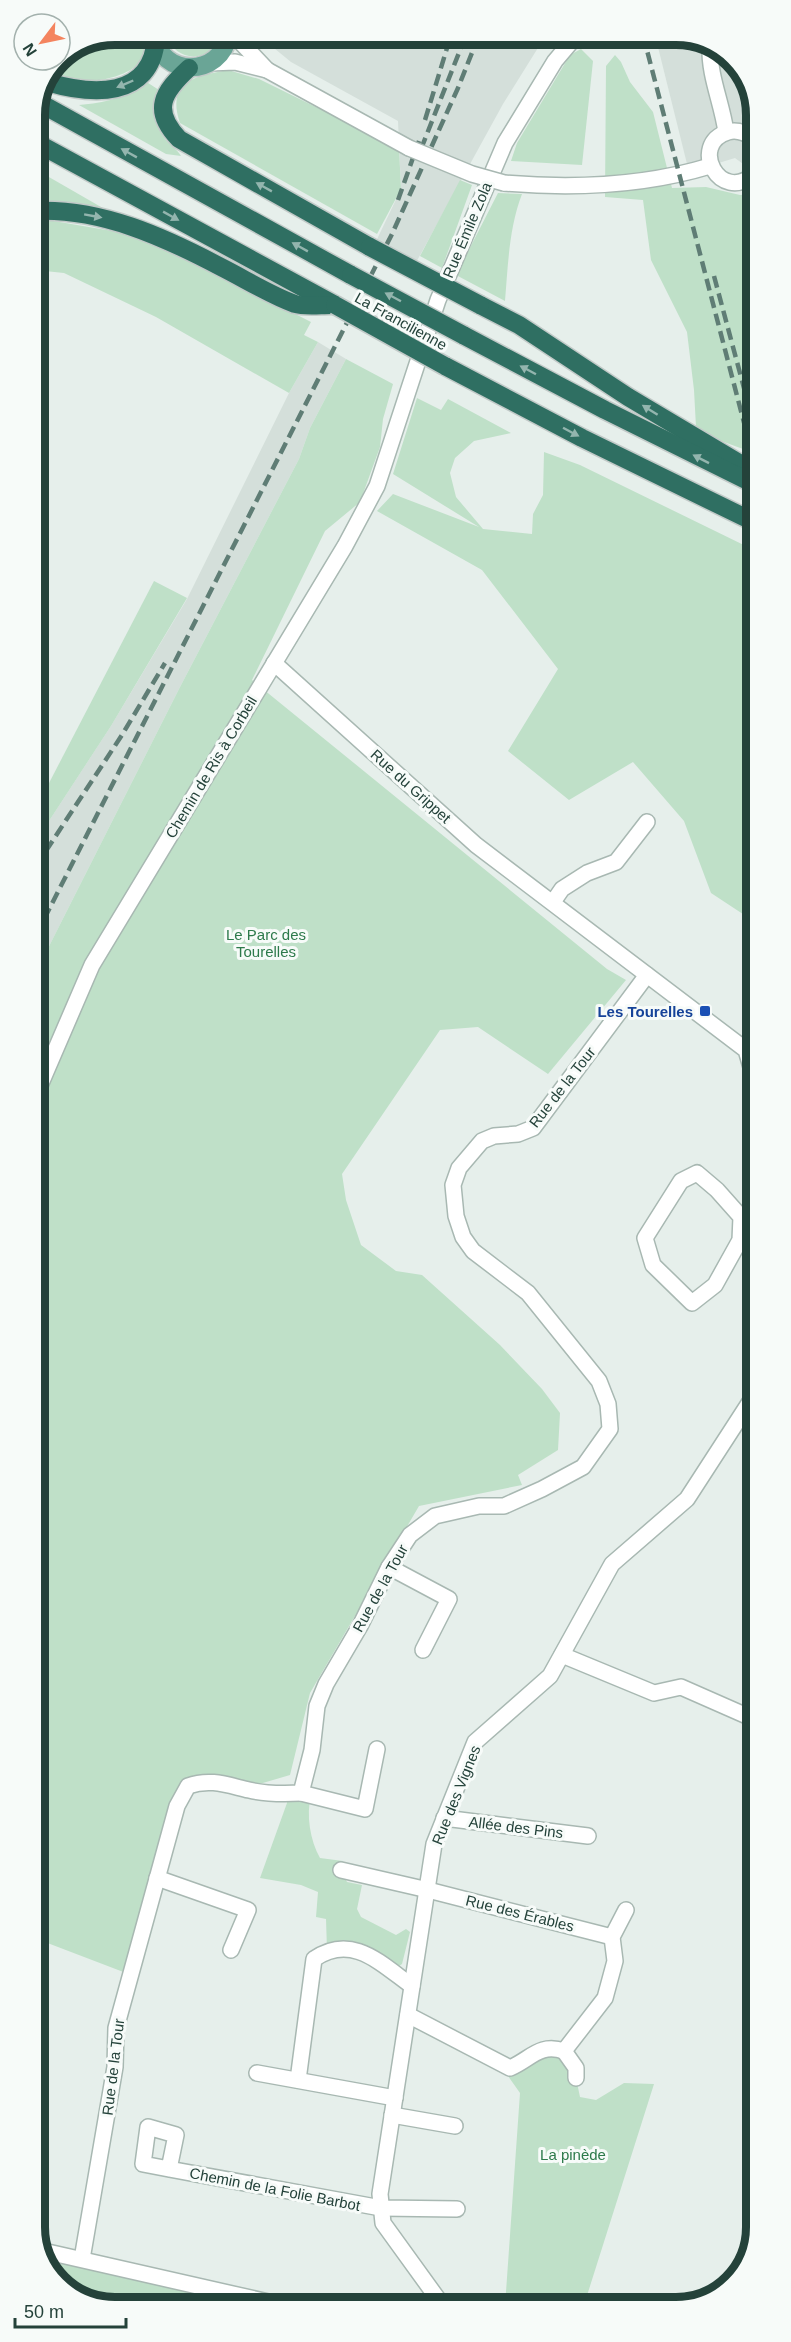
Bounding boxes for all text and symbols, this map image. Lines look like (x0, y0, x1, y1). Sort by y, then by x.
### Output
north arrow (12, 12, 72, 72)
text: N (19, 40, 40, 59)
one-way arrow (116, 79, 134, 89)
one-way arrow (120, 148, 137, 158)
street label: Rue Émile Zola (439, 179, 495, 281)
one-way arrow (256, 182, 273, 192)
one-way arrow (163, 211, 180, 221)
one-way arrow (84, 212, 103, 221)
one-way arrow (291, 242, 308, 252)
street label: La Francilienne (352, 289, 450, 353)
one-way arrow (384, 292, 401, 302)
one-way arrow (519, 365, 537, 375)
one-way arrow (642, 405, 658, 416)
one-way arrow (563, 427, 580, 437)
one-way arrow (693, 454, 710, 464)
street label: Chemin de Ris à Corbeil (162, 693, 260, 841)
street label: Rue du Grippet (368, 746, 455, 827)
park label: Le Parc des Tourelles (226, 926, 306, 960)
place label: Les Tourelles (597, 1003, 693, 1020)
marker: Les Tourelles (698, 1004, 712, 1018)
street label: Rue de la Tour (525, 1043, 599, 1131)
street label: Rue de la Tour (349, 1541, 411, 1635)
street label: Rue des Vignes (428, 1743, 484, 1847)
street label: Allée des Pins (468, 1813, 564, 1841)
street label: Rue des Érables (464, 1891, 576, 1935)
street label: Rue de la Tour (99, 2018, 127, 2116)
park label: La pinède (540, 2146, 606, 2163)
street label: Chemin de la Folie Barbot (188, 2164, 363, 2214)
scale bar (15, 2291, 126, 2329)
text: 50 m (24, 2302, 64, 2322)

